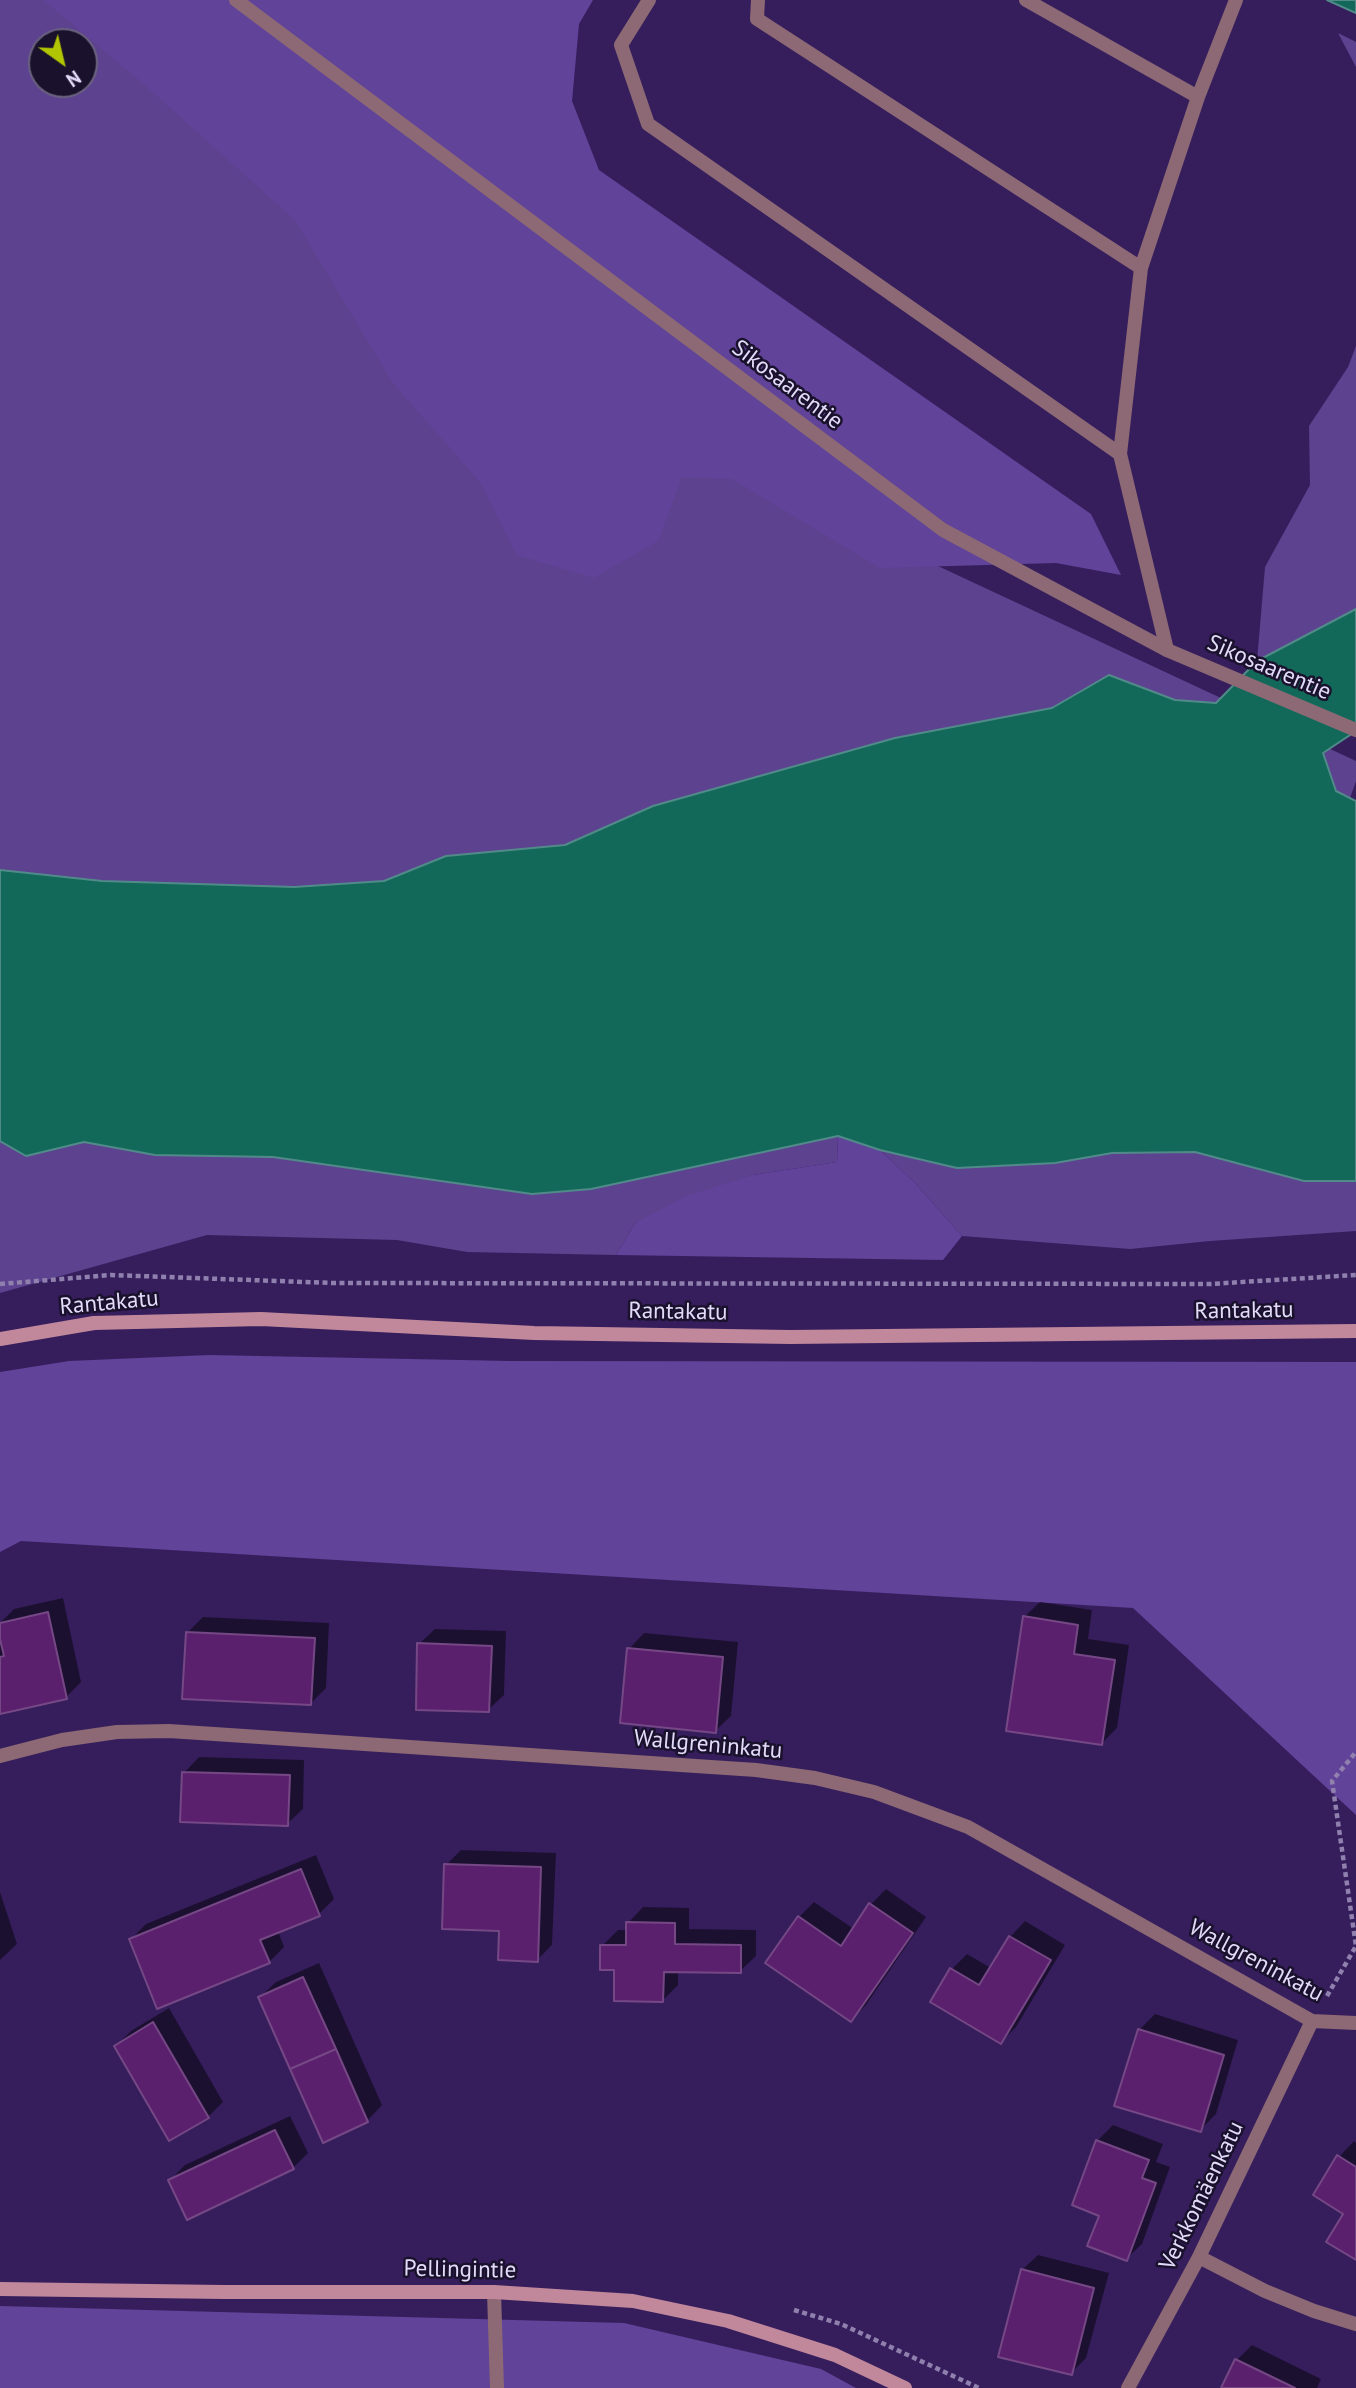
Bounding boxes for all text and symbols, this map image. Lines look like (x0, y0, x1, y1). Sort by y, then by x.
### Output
north arrow (28, 28, 98, 98)
text: N (62, 65, 86, 92)
street label: Sikosaarentie (726, 334, 848, 436)
street label: Sikosaarentie (1203, 630, 1335, 706)
street label: Rantakatu (58, 1285, 160, 1321)
street label: Rantakatu (1194, 1296, 1294, 1326)
street label: Rantakatu (628, 1297, 728, 1327)
street label: Wallgreninkatu (633, 1725, 783, 1765)
street label: Wallgreninkatu (1184, 1914, 1328, 2008)
street label: Verkkomäenkatu (1154, 2117, 1250, 2275)
street label: Pellingintie (403, 2255, 517, 2285)

